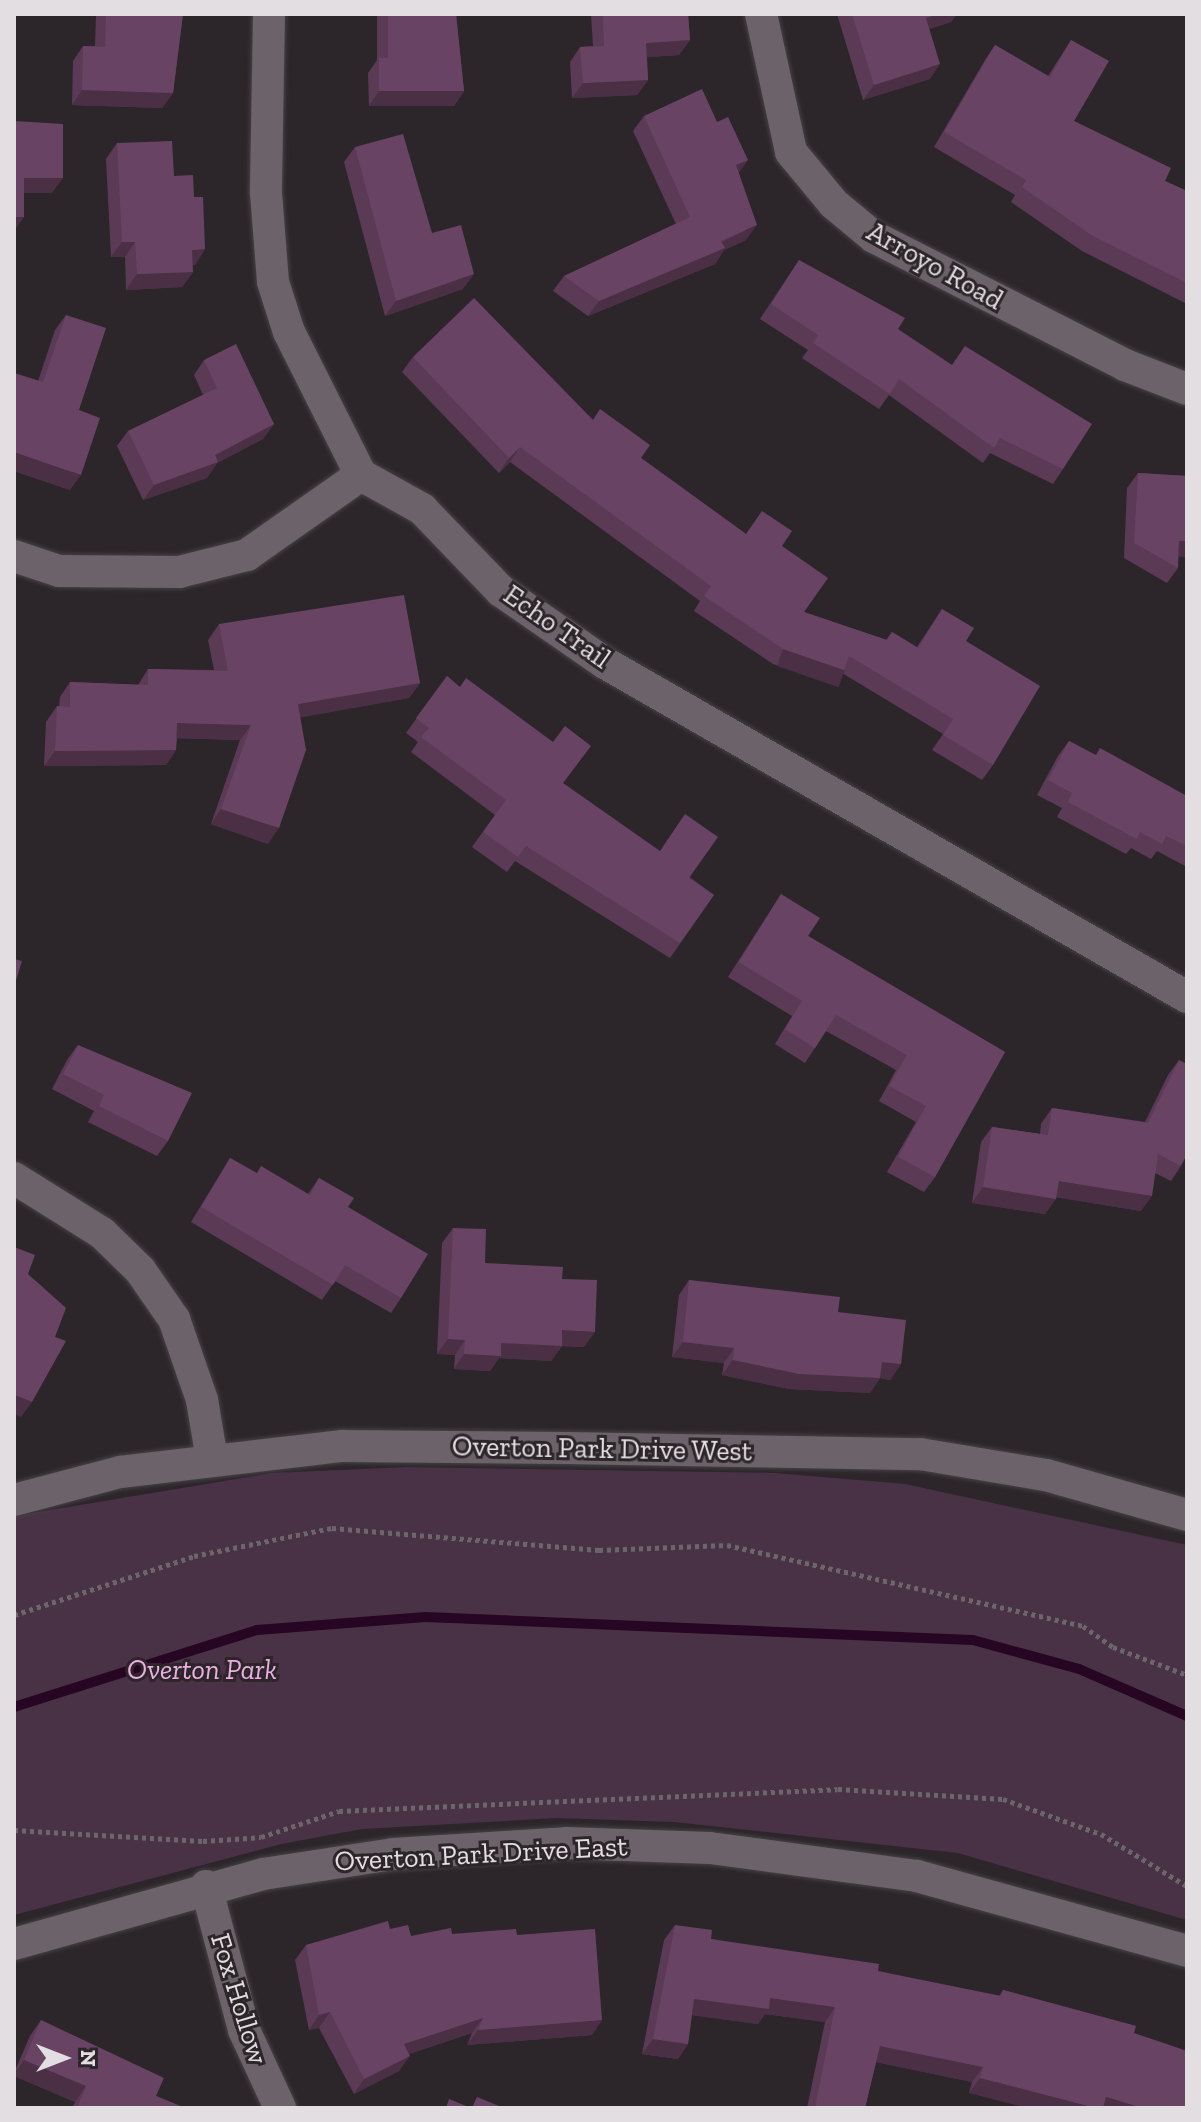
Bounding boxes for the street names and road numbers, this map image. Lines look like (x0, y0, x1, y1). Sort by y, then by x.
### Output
street label: Arroyo Road (861, 215, 1009, 317)
street label: Echo Trail (497, 578, 617, 676)
street label: Overton Park Drive West (451, 1430, 753, 1468)
street label: Overton Park Drive East (334, 1830, 628, 1878)
street label: Fox Hollow (203, 1930, 275, 2068)

